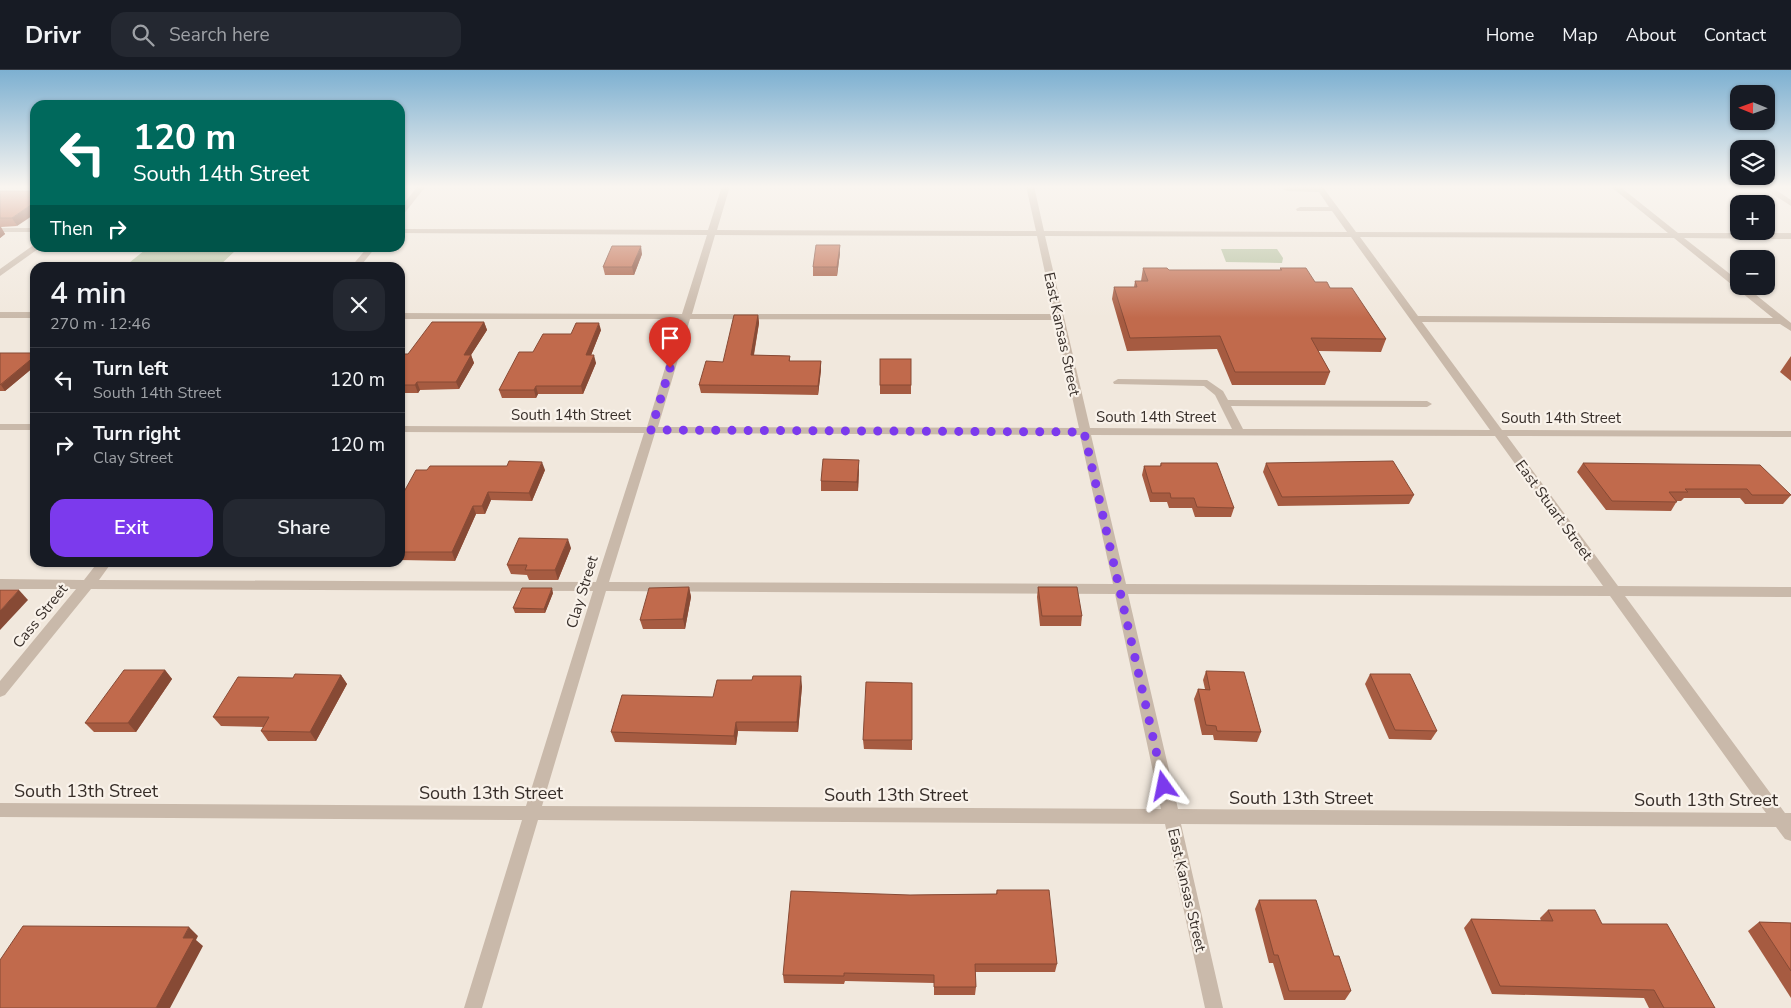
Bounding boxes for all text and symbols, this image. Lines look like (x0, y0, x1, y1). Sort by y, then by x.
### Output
search box (111, 12, 461, 57)
text: Drivr (25, 19, 81, 51)
icon: search (129, 21, 157, 49)
text: Search here (169, 22, 270, 48)
text: Home (1486, 23, 1534, 47)
text: Map (1562, 23, 1598, 47)
text: About (1626, 23, 1676, 47)
text: Contact (1704, 23, 1766, 47)
north arrow (1730, 85, 1775, 130)
map controls (1730, 85, 1775, 295)
text: 120 m (133, 114, 236, 161)
icon: left (50, 120, 115, 185)
button: layers (1730, 140, 1775, 185)
text: South 14th Street (133, 159, 309, 189)
button: + (1730, 195, 1775, 240)
icon: right (103, 215, 131, 243)
text: Then (50, 216, 93, 242)
button: − (1730, 250, 1775, 295)
street label: East Kansas Street (1039, 270, 1085, 398)
text: 4 min (50, 273, 126, 314)
button: close (333, 279, 385, 331)
text: 270 m · 12:46 (50, 313, 151, 335)
pin (649, 317, 691, 368)
icon: arrive (656, 324, 684, 352)
text: Turn left (93, 356, 168, 382)
icon: left (50, 366, 78, 394)
text: 120 m (330, 367, 385, 393)
text: South 14th Street (93, 382, 221, 404)
street label: South 14th Street (511, 405, 632, 425)
street label: South 14th Street (1096, 407, 1217, 427)
street label: South 14th Street (1501, 408, 1622, 428)
text: Turn right (93, 421, 180, 447)
icon: right (50, 431, 78, 459)
text: 120 m (330, 432, 385, 458)
text: Clay Street (93, 447, 173, 469)
street label: East Stuart Street (1511, 456, 1598, 565)
button: Exit (50, 499, 213, 557)
button: Share (223, 499, 385, 557)
street label: Clay Street (561, 553, 603, 631)
street label: Cass Street (8, 579, 72, 652)
position arrow (1137, 759, 1189, 811)
street label: South 13th Street (14, 779, 159, 803)
street label: South 13th Street (419, 781, 564, 805)
street label: South 13th Street (824, 783, 969, 807)
street label: South 13th Street (1229, 786, 1374, 810)
street label: South 13th Street (1634, 788, 1779, 812)
street label: East Kansas Street (1163, 826, 1211, 954)

